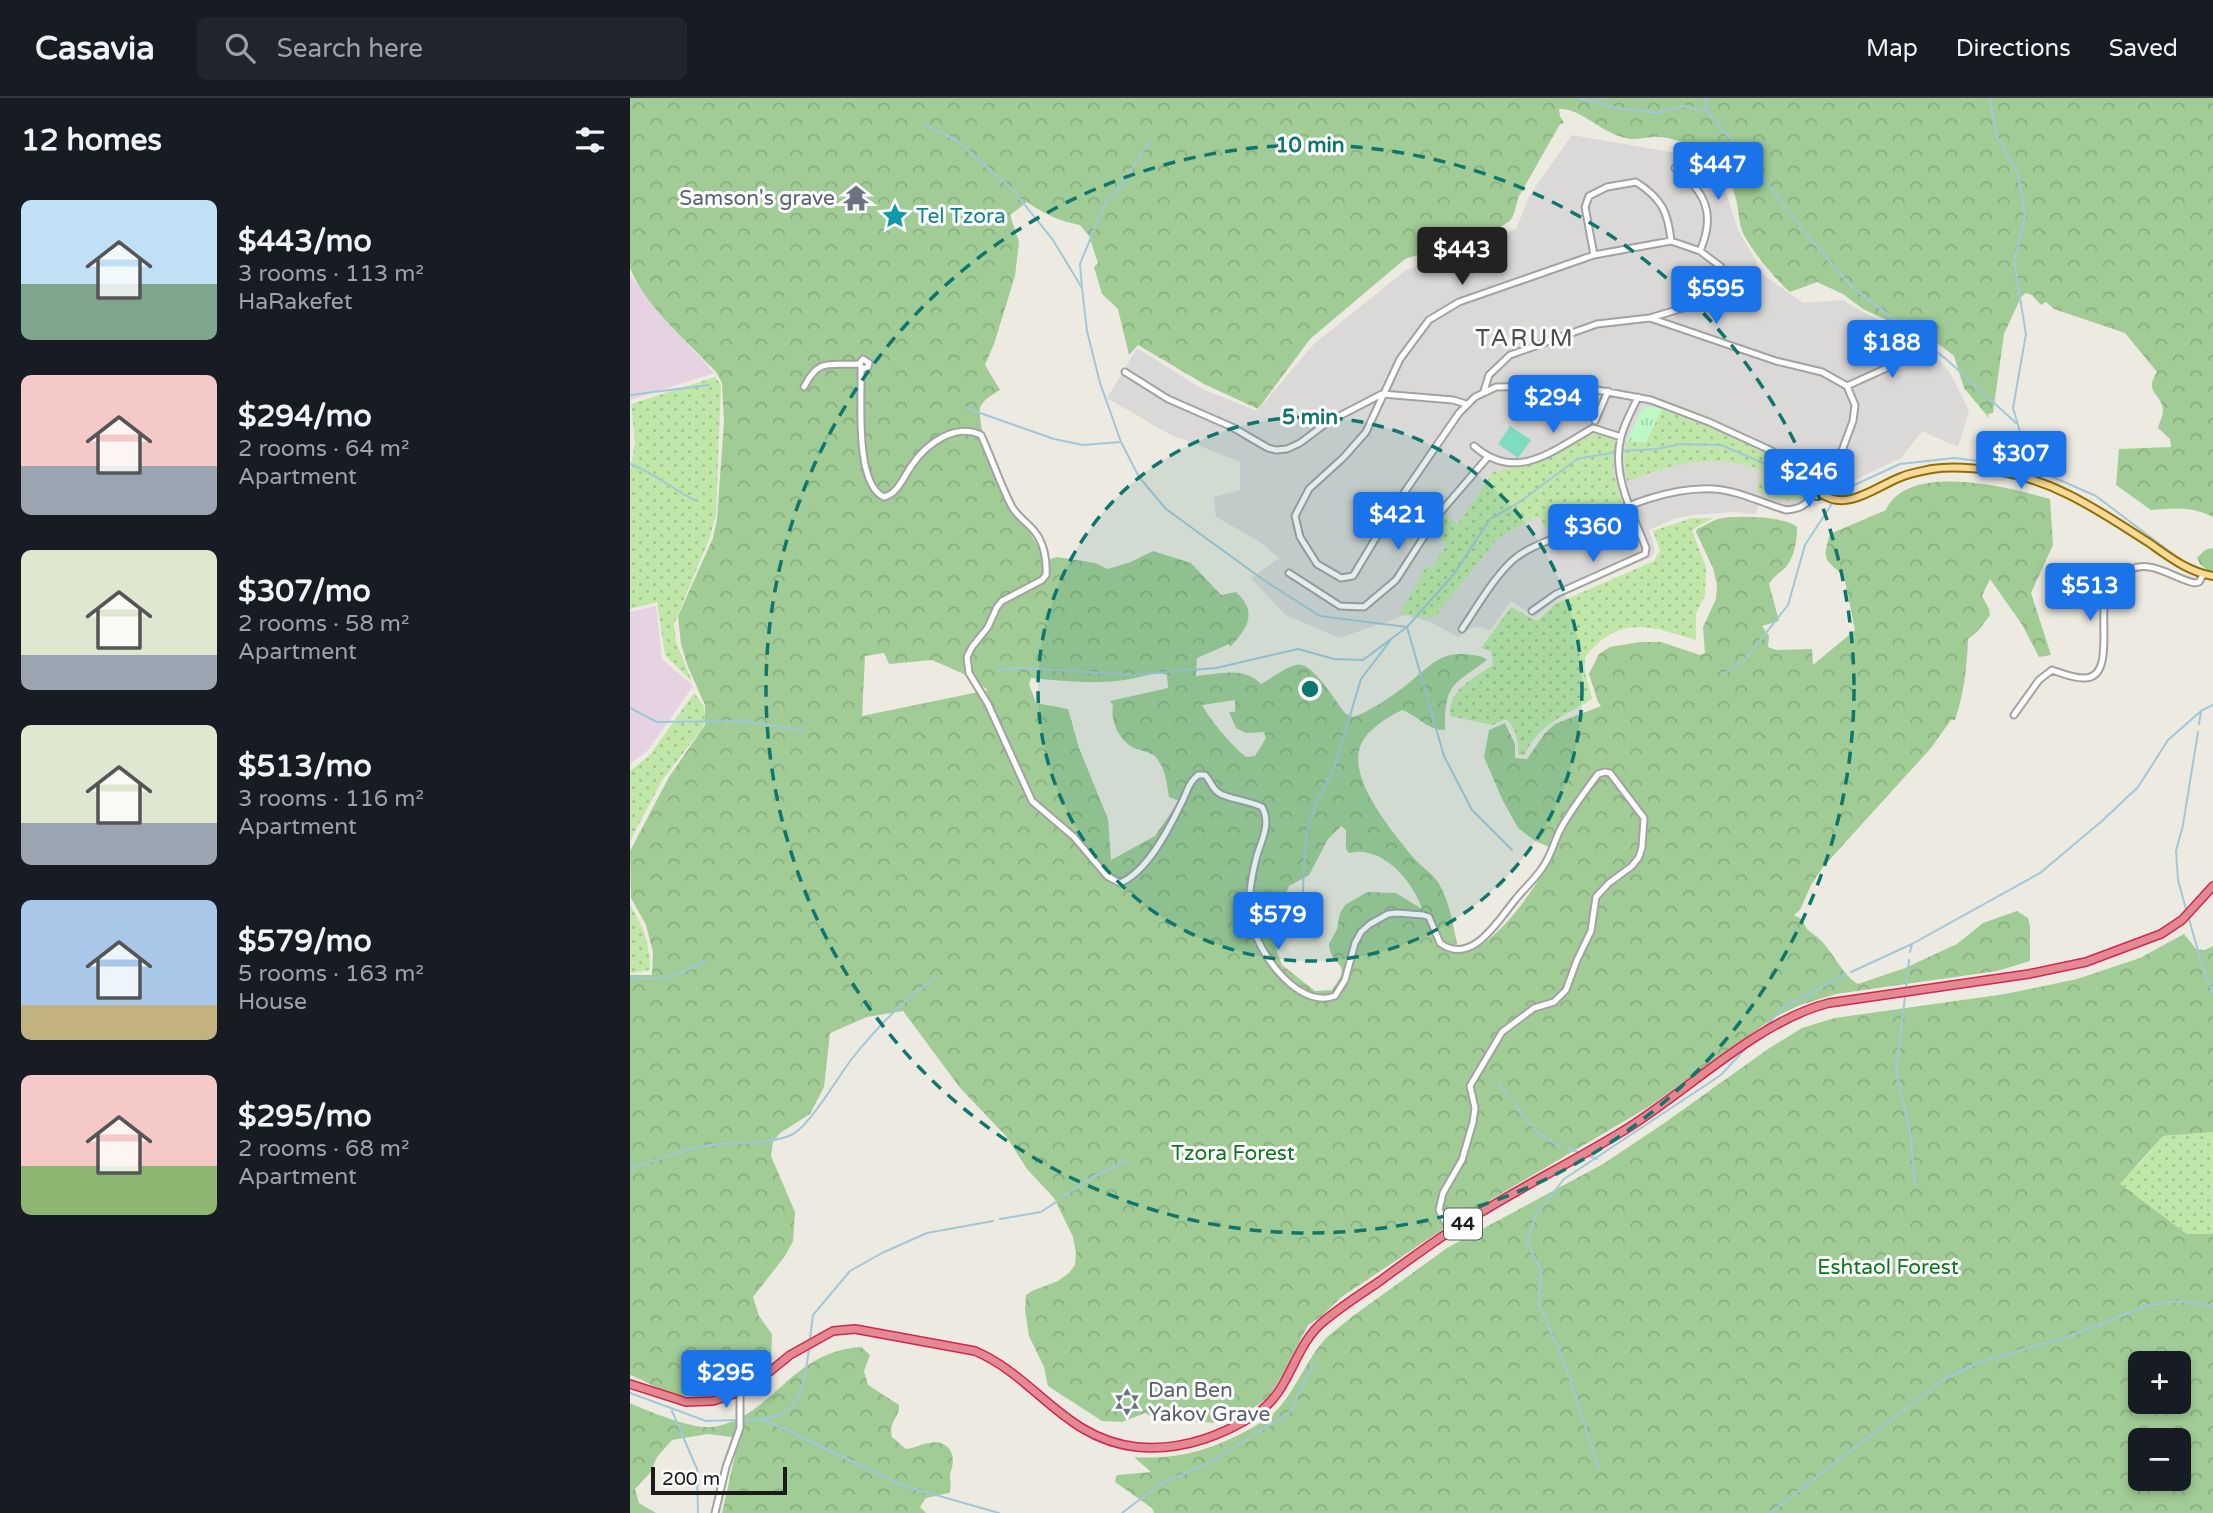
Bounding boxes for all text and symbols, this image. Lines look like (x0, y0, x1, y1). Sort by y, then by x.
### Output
search box (197, 17, 687, 80)
text: Casavia (35, 29, 155, 68)
icon: search (221, 29, 259, 67)
text: Search here (277, 33, 423, 64)
text: Map (1866, 34, 1918, 63)
text: Directions (1956, 34, 2071, 63)
text: Saved (2109, 34, 2178, 63)
icon: filters (571, 121, 609, 159)
text: 12 homes (21, 122, 162, 159)
text: 10 min (1275, 133, 1345, 158)
pin: $447 (1677, 142, 1759, 202)
text: $447 (1689, 151, 1747, 179)
temple icon: Samson's grave (841, 183, 871, 213)
place label: Samson's grave (679, 186, 835, 211)
place icon: Tel Tzora (880, 201, 910, 231)
place label: Tel Tzora (916, 204, 1006, 229)
text: $443/mo (238, 223, 372, 260)
icon: home (77, 228, 161, 312)
pin: $443 (1421, 228, 1503, 287)
text: $443 (1433, 236, 1491, 264)
text: 3 rooms · 113 m² (238, 260, 424, 288)
pin: $595 (1675, 266, 1757, 326)
text: $595 (1687, 275, 1745, 303)
text: HaRakefet (238, 288, 353, 316)
pin: $188 (1851, 320, 1933, 380)
district label: TARUM (1475, 324, 1575, 353)
text: $188 (1863, 329, 1921, 357)
pin: $294 (1512, 376, 1594, 435)
text: $294 (1524, 384, 1582, 412)
text: $294/mo (238, 398, 372, 435)
icon: home (77, 403, 161, 487)
text: 5 min (1282, 405, 1338, 430)
pin: $307 (1980, 432, 2062, 491)
text: 2 rooms · 64 m² (238, 435, 409, 463)
text: $307 (1992, 440, 2050, 468)
pin: $246 (1768, 450, 1850, 509)
text: $246 (1780, 458, 1838, 486)
text: Apartment (238, 463, 357, 491)
pin: $421 (1357, 492, 1439, 552)
text: $421 (1369, 501, 1427, 529)
pin: $360 (1552, 504, 1634, 564)
text: $360 (1564, 513, 1622, 541)
pin: $513 (2049, 564, 2131, 623)
text: $513 (2061, 572, 2119, 600)
text: $307/mo (238, 573, 371, 610)
icon: home (77, 578, 161, 662)
text: 2 rooms · 58 m² (238, 610, 409, 638)
text: Apartment (238, 638, 357, 666)
centre of rings (1298, 677, 1322, 701)
text: $513/mo (238, 748, 372, 785)
icon: home (77, 753, 161, 837)
text: 3 rooms · 116 m² (238, 785, 424, 813)
text: Apartment (238, 813, 357, 841)
pin: $579 (1237, 892, 1319, 952)
text: $579 (1249, 901, 1307, 929)
text: $579/mo (238, 923, 372, 960)
icon: home (77, 928, 161, 1012)
text: 5 rooms · 163 m² (238, 960, 424, 988)
text: House (238, 988, 307, 1016)
text: $295/mo (238, 1098, 372, 1135)
icon: home (77, 1103, 161, 1187)
text: 2 rooms · 68 m² (238, 1135, 409, 1163)
park label: Tzora Forest (1171, 1141, 1295, 1166)
text: Apartment (238, 1163, 357, 1191)
road number: 44 (1444, 1208, 1482, 1240)
park label: Eshtaol Forest (1817, 1255, 1959, 1280)
pin: $295 (685, 1350, 767, 1410)
map controls (2128, 1351, 2191, 1491)
button: + (2128, 1351, 2191, 1414)
text: $295 (697, 1359, 755, 1387)
place label: Dan Ben Yakov Grave (1148, 1378, 1271, 1427)
synagogue icon: Dan Ben Yakov Grave (1112, 1387, 1142, 1417)
button: − (2128, 1428, 2191, 1491)
scale bar (651, 1464, 788, 1496)
text: 200 m (662, 1468, 720, 1490)

